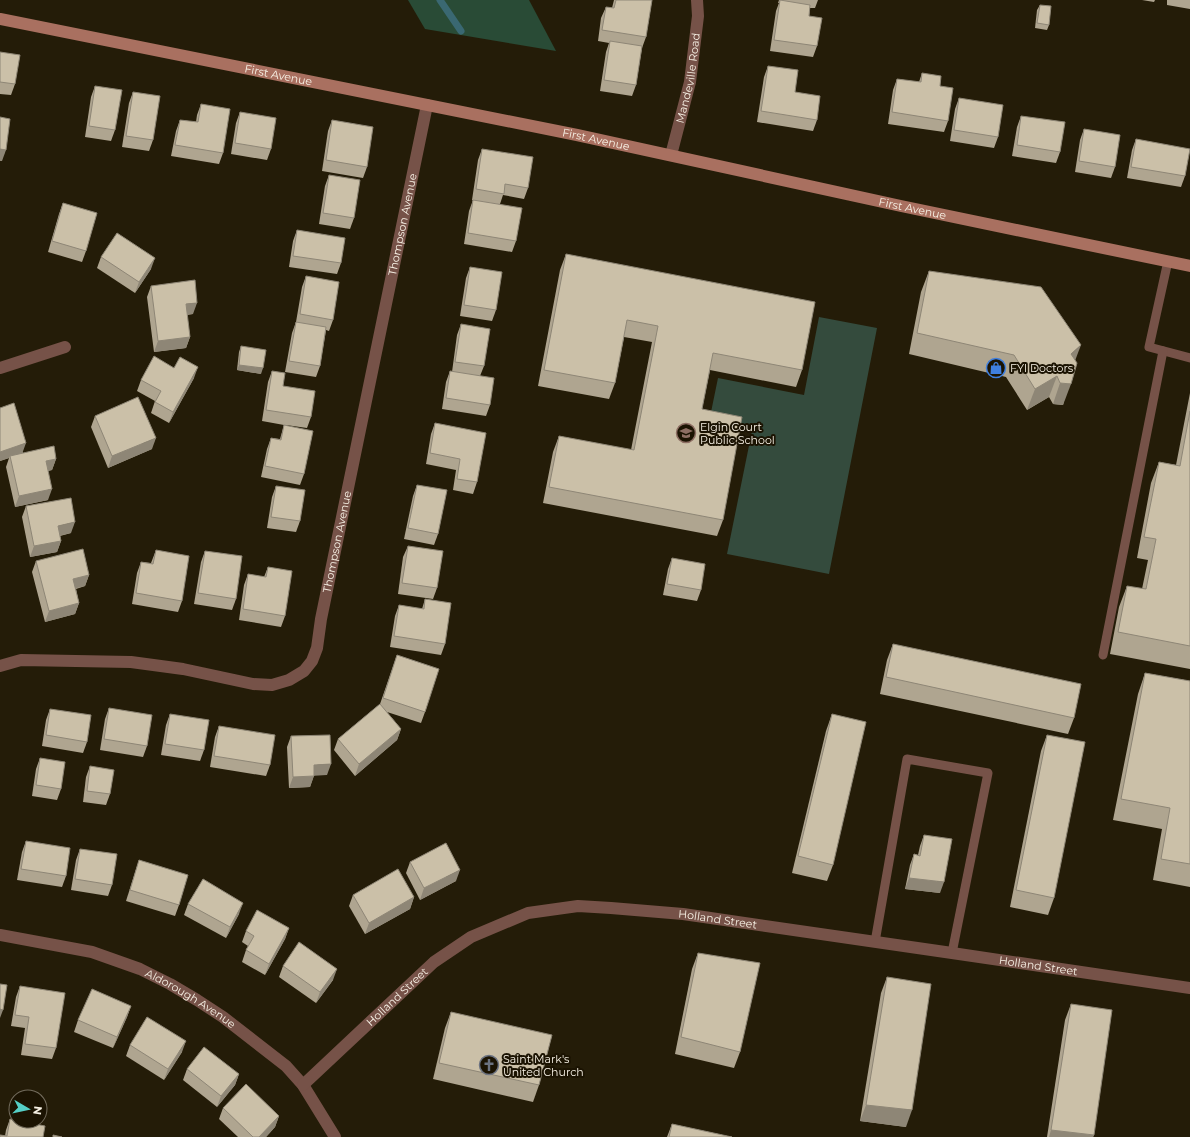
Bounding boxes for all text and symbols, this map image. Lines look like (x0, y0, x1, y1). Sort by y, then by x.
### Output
street label: Mandeville Road (673, 32, 703, 125)
street label: First Avenue (243, 61, 314, 89)
street label: First Avenue (561, 125, 631, 153)
street label: Thompson Avenue (385, 172, 420, 277)
street label: First Avenue (877, 194, 948, 222)
shop icon: FYI Doctors (985, 357, 1007, 379)
place label: FYI Doctors (1010, 361, 1074, 375)
place label: Elgin Court Public School (700, 420, 775, 447)
school or university icon: Elgin Court Public School (675, 422, 697, 444)
street label: Thompson Avenue (320, 489, 354, 594)
street label: Holland Street (678, 907, 758, 932)
street label: Holland Street (998, 953, 1079, 978)
street label: Holland Street (363, 964, 431, 1029)
street label: Aldorough Avenue (143, 966, 239, 1031)
place label: Saint Mark's United Church (503, 1052, 584, 1079)
church icon: Saint Mark's United Church (478, 1054, 500, 1076)
north arrow (8, 1089, 48, 1129)
text: N (30, 1105, 45, 1116)

